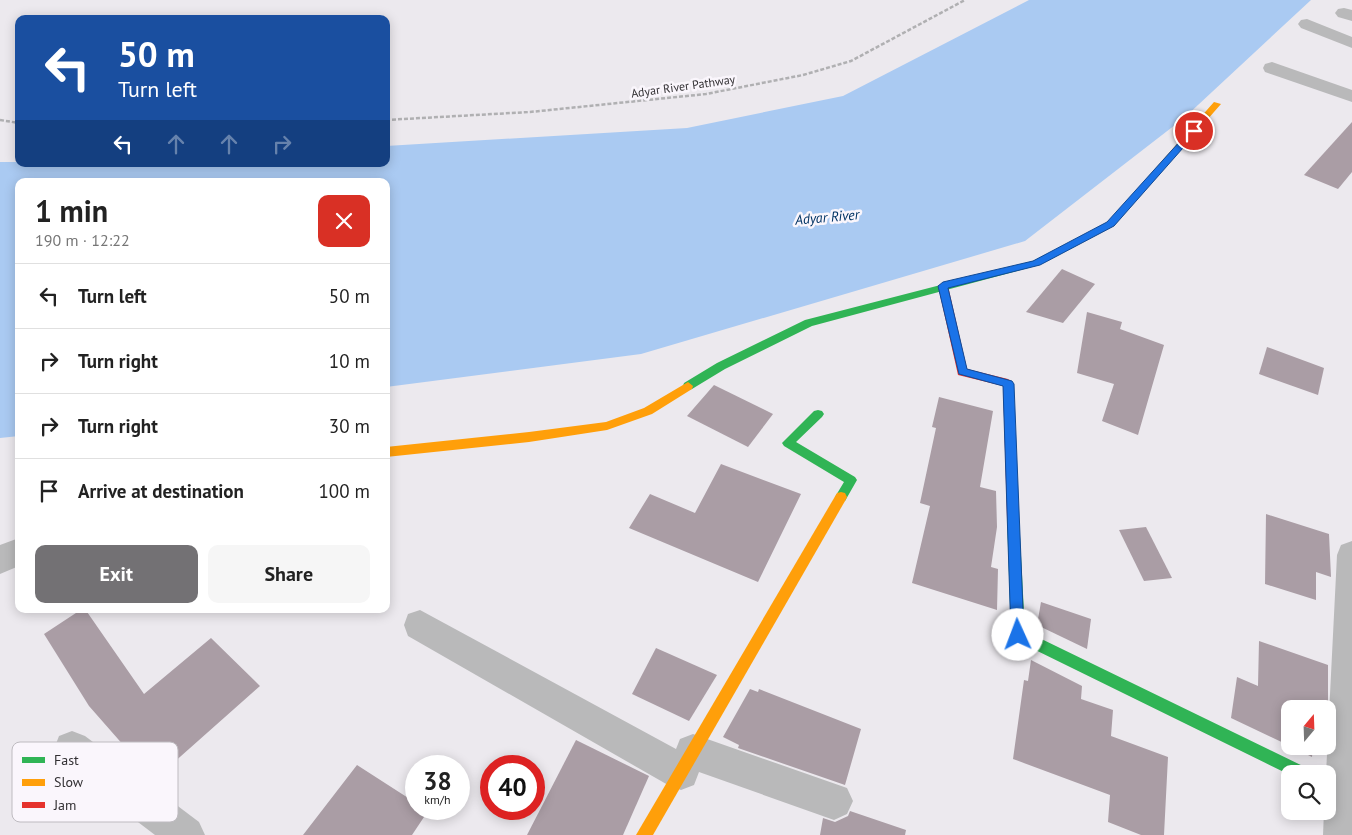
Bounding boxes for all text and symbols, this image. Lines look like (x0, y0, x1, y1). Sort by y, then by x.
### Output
text: 50 m (118, 31, 195, 77)
icon: left (35, 35, 100, 100)
street label: Adyar River Pathway (630, 71, 736, 101)
text: Turn left (118, 75, 197, 103)
pin (1173, 110, 1215, 152)
icon: arrive (1180, 117, 1208, 145)
icon: left (109, 130, 137, 158)
icon: ahead (162, 130, 190, 158)
icon: ahead (215, 130, 243, 158)
icon: right (268, 130, 296, 158)
text: 1 min (35, 191, 108, 230)
button: close (318, 195, 370, 247)
water label: Adyar River (793, 205, 861, 229)
text: 190 m · 12:22 (35, 230, 130, 250)
icon: left (35, 282, 63, 310)
text: Turn left (78, 284, 147, 308)
text: 50 m (329, 284, 370, 308)
icon: right (35, 347, 63, 375)
text: Turn right (78, 349, 158, 373)
text: 10 m (329, 349, 370, 373)
icon: right (35, 412, 63, 440)
text: Turn right (78, 414, 158, 438)
text: 30 m (329, 414, 370, 438)
icon: arrive (35, 477, 63, 505)
text: Arrive at destination (78, 479, 244, 503)
text: 100 m (318, 479, 370, 503)
button: Exit (35, 545, 198, 603)
button: Share (208, 545, 370, 603)
position arrow (991, 608, 1043, 660)
north arrow (1281, 700, 1336, 755)
map controls (1281, 700, 1336, 820)
legend (12, 742, 178, 822)
text: Fast (54, 751, 79, 769)
speed limit sign: 40 (480, 755, 545, 820)
text: 38 (423, 765, 452, 797)
button: search (1281, 765, 1336, 820)
text: Slow (54, 773, 84, 791)
text: km/h (424, 792, 451, 807)
text: Jam (53, 796, 76, 814)

